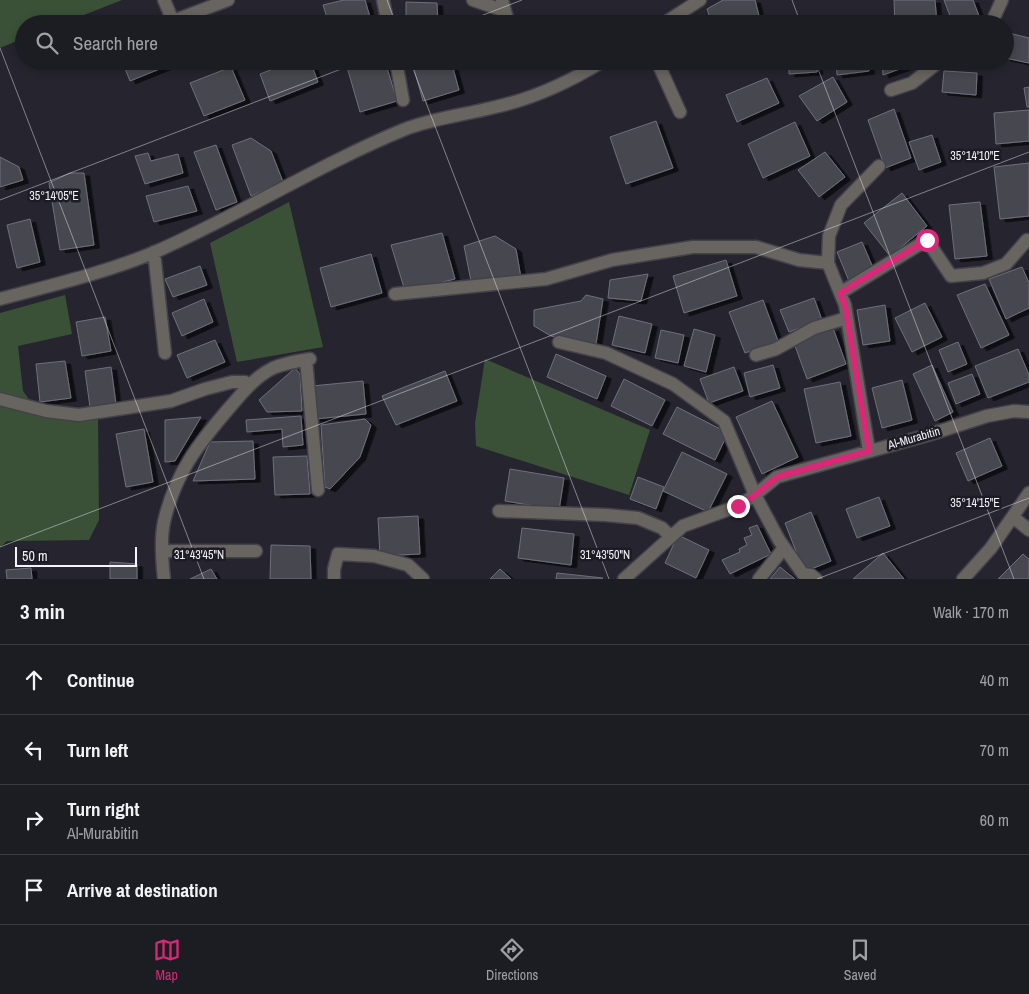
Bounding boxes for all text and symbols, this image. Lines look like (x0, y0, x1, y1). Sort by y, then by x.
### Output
search box (15, 15, 1014, 70)
icon: search (33, 29, 61, 57)
text: Search here (73, 30, 158, 56)
text: 35°14'10"E (950, 148, 1000, 164)
text: 35°14'05"E (29, 188, 79, 204)
route start (916, 229, 939, 252)
street label: Al-Murabitin (885, 423, 942, 453)
route end (727, 495, 750, 518)
text: 35°14'15"E (950, 495, 1000, 511)
scale bar (15, 544, 138, 567)
text: 50 m (22, 547, 48, 565)
text: 31°43'45"N (174, 547, 224, 563)
text: 31°43'50"N (580, 547, 630, 563)
text: 3 min (20, 597, 65, 626)
text: Walk · 170 m (933, 601, 1009, 623)
icon: ahead (20, 666, 48, 694)
text: Continue (67, 667, 135, 693)
text: 40 m (980, 669, 1009, 691)
icon: left (20, 736, 48, 764)
text: Turn left (67, 737, 128, 763)
text: 70 m (980, 739, 1009, 761)
text: Turn right (67, 796, 139, 822)
icon: right (20, 806, 48, 834)
text: 60 m (980, 809, 1009, 831)
text: Al-Murabitin (67, 822, 138, 844)
icon: arrive (20, 876, 48, 904)
text: Arrive at destination (67, 877, 218, 903)
tab: Map (153, 936, 181, 984)
tab: Directions (486, 936, 538, 984)
tab: Saved (844, 936, 876, 984)

